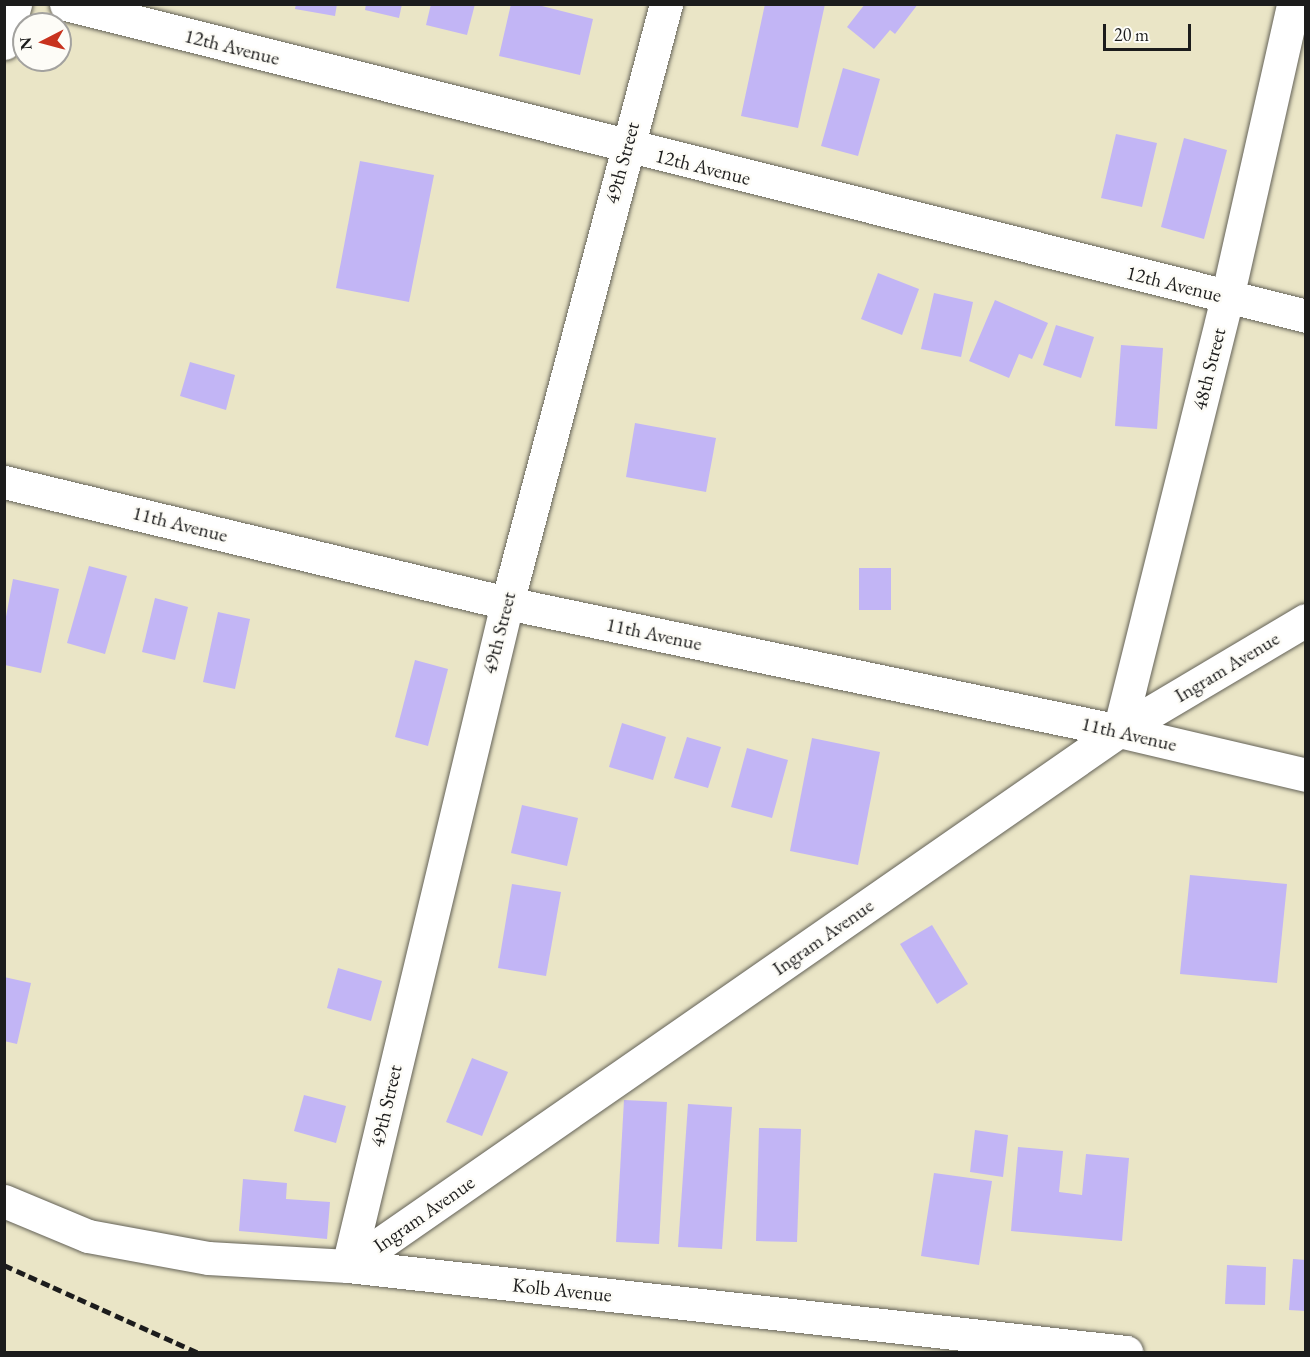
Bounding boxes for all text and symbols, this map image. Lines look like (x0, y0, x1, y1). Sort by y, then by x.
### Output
north arrow (12, 12, 72, 72)
scale bar (1106, 12, 1194, 50)
text: 20 m (1114, 23, 1149, 46)
street label: 12th Avenue (182, 24, 282, 70)
text: N (14, 36, 37, 51)
street label: 49th Street (600, 119, 644, 207)
street label: 12th Avenue (653, 144, 753, 190)
street label: 12th Avenue (1124, 261, 1224, 307)
street label: 48th Street (1187, 325, 1231, 413)
street label: 11th Avenue (130, 501, 230, 547)
street label: 49th Street (477, 589, 521, 677)
street label: 11th Avenue (604, 612, 704, 656)
street label: Ingram Avenue (1170, 626, 1284, 708)
street label: 11th Avenue (1079, 711, 1179, 757)
street label: Ingram Avenue (768, 893, 878, 981)
street label: 49th Street (365, 1063, 407, 1149)
street label: Ingram Avenue (369, 1170, 479, 1258)
street label: Kolb Avenue (511, 1273, 613, 1307)

